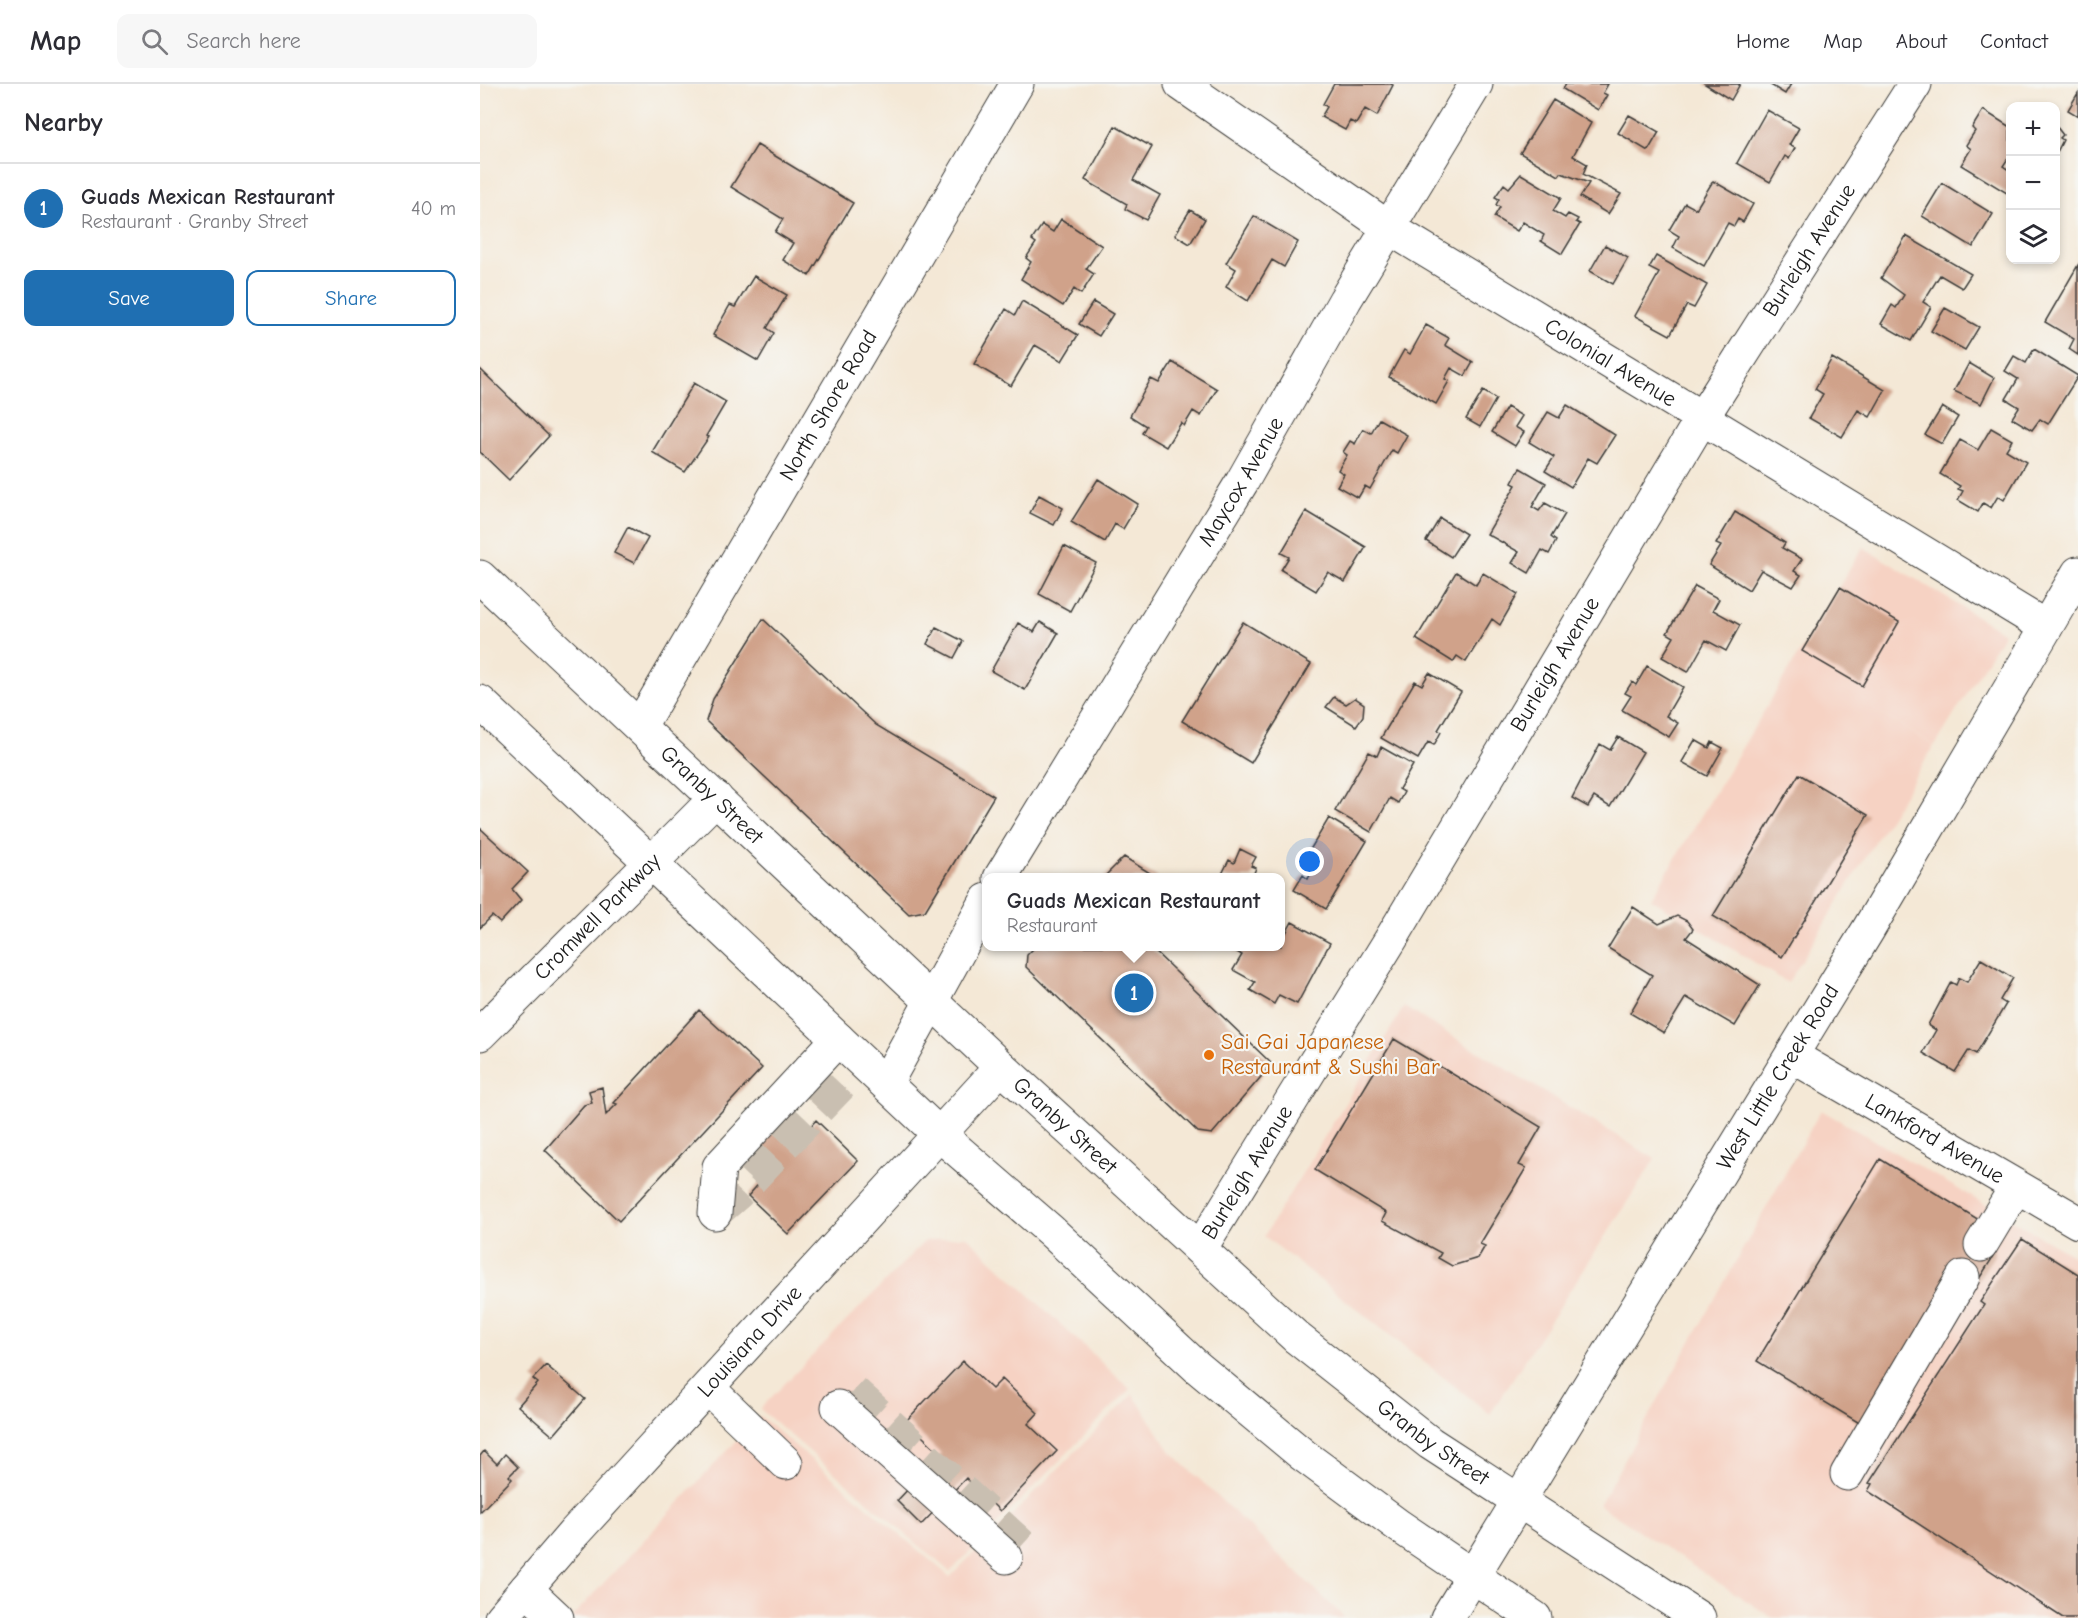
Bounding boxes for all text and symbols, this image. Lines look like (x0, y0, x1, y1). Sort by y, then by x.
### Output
search box (117, 14, 537, 68)
text: Map (30, 25, 81, 57)
icon: search (138, 25, 171, 58)
text: Search here (186, 28, 301, 54)
text: Home (1736, 29, 1790, 53)
text: Map (1823, 29, 1863, 53)
text: About (1896, 29, 1947, 53)
text: Contact (1980, 29, 2048, 53)
map controls (2006, 102, 2060, 264)
button: + (2006, 102, 2060, 156)
text: Nearby (24, 108, 103, 138)
button: − (2006, 156, 2060, 210)
street label: Burleigh Avenue (1757, 179, 1861, 321)
text: Guads Mexican Restaurant (81, 184, 335, 210)
text: 1 (40, 197, 47, 220)
text: 40 m (411, 197, 456, 220)
text: Restaurant · Granby Street (81, 210, 308, 233)
button: layers (2006, 210, 2060, 264)
button: Save (24, 270, 234, 326)
button: Share (246, 270, 456, 326)
street label: Colonial Avenue (1540, 313, 1681, 412)
street label: North Shore Road (774, 325, 883, 485)
street label: Maycox Avenue (1193, 412, 1289, 551)
street label: Burleigh Avenue (1505, 592, 1605, 736)
street label: Granby Street (655, 740, 769, 850)
your location (1295, 847, 1324, 876)
street label: Cromwell Parkway (529, 848, 666, 985)
popup (982, 873, 1285, 951)
text: Guads Mexican Restaurant (1007, 888, 1260, 914)
text: Restaurant (1007, 914, 1097, 937)
pin: 1 (1114, 970, 1154, 1016)
street label: West Little Creek Road (1711, 980, 1845, 1175)
place label: Sai Gai Japanese Restaurant & Sushi Bar (1221, 1029, 1440, 1080)
marker: Sai Gai Japanese Restaurant & Sushi Bar (1202, 1048, 1216, 1062)
street label: Granby Street (1008, 1072, 1123, 1180)
street label: Lankford Avenue (1861, 1088, 2009, 1189)
street label: Burleigh Avenue (1196, 1101, 1298, 1244)
street label: Louisiana Drive (692, 1280, 807, 1403)
street label: Granby Street (1372, 1393, 1495, 1491)

